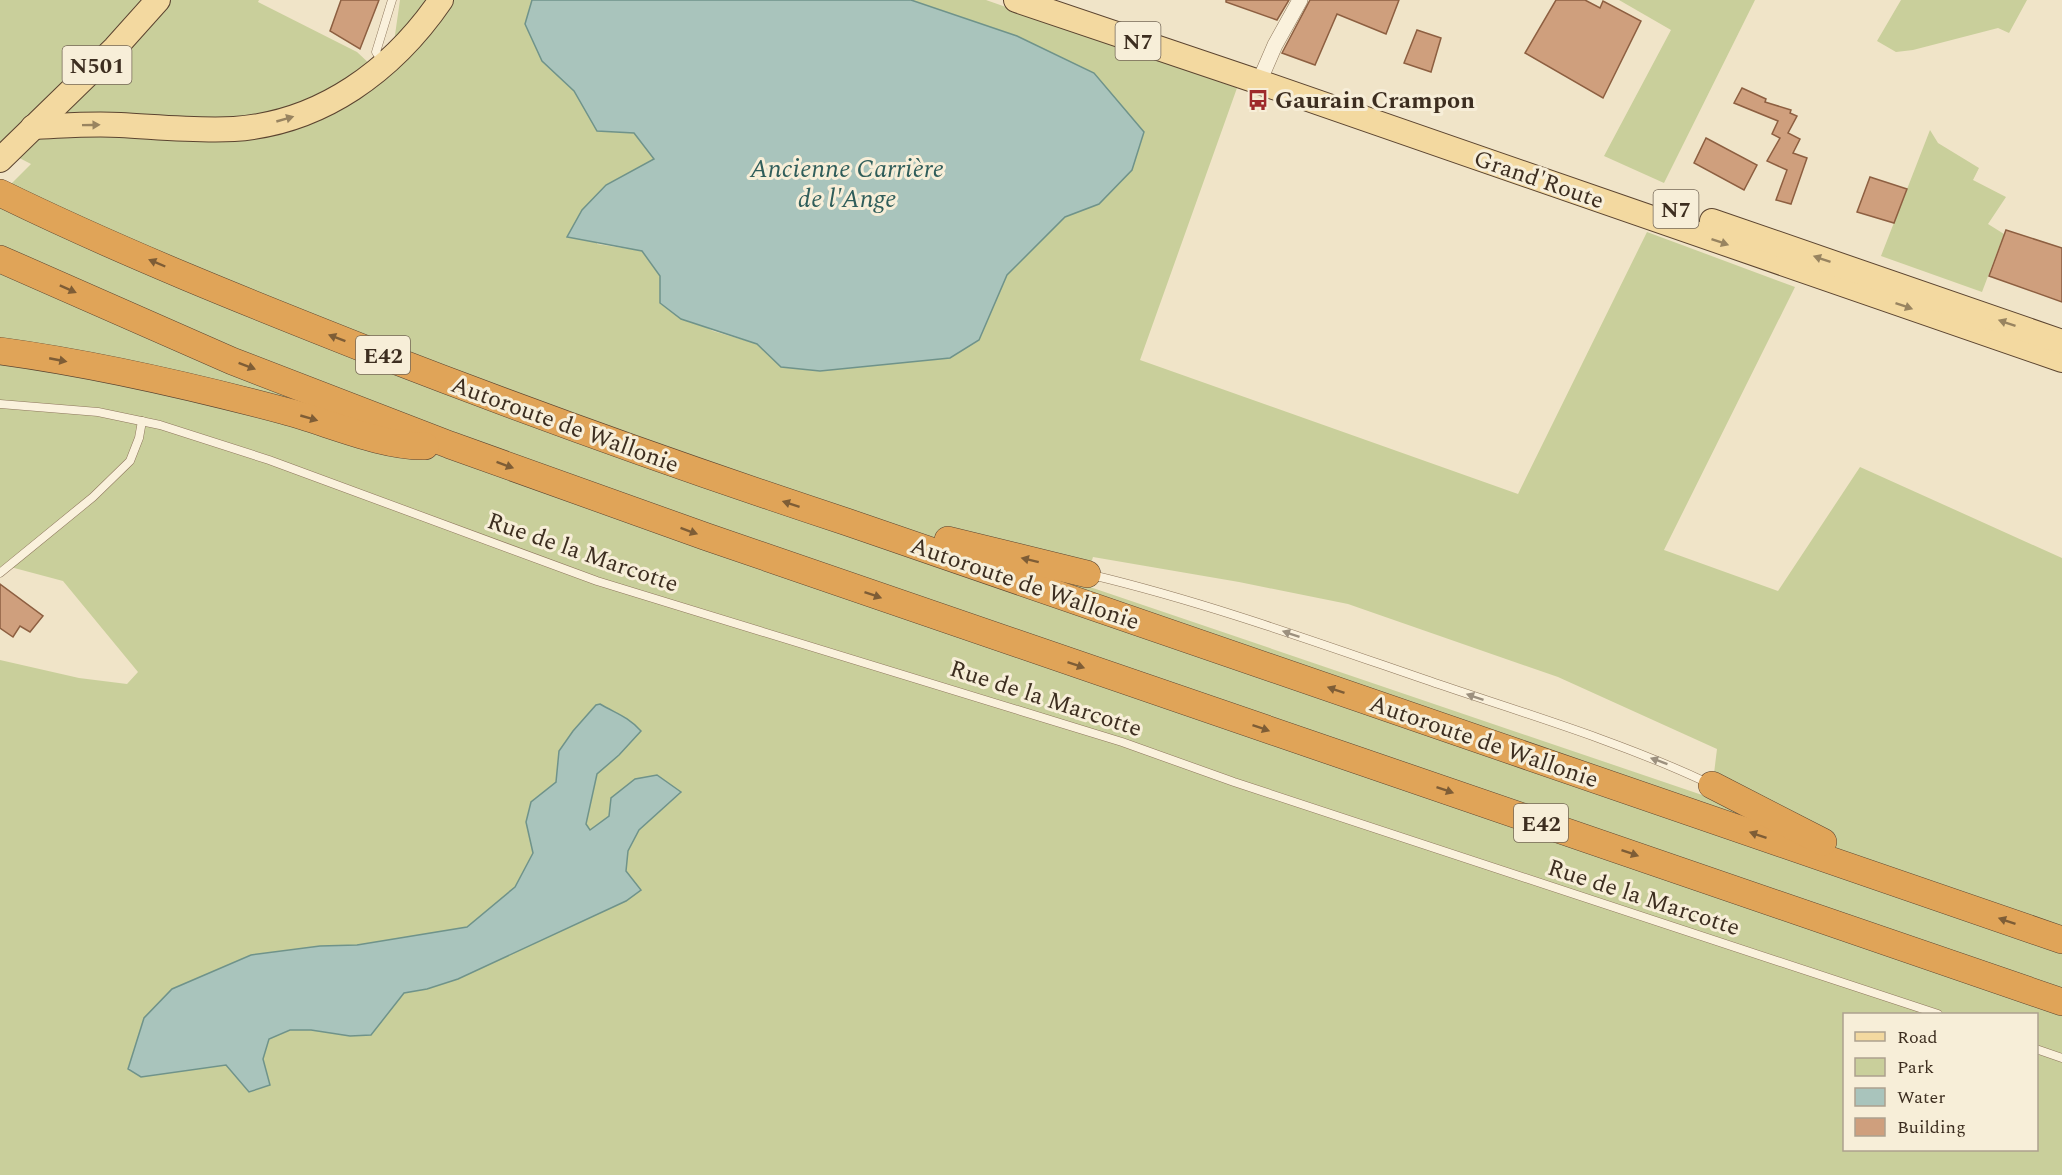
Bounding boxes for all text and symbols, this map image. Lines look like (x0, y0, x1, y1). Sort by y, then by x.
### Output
road number: N7 (1116, 22, 1160, 60)
road number: N501 (63, 46, 132, 84)
place label: Gaurain Crampon (1275, 83, 1475, 119)
bus stop icon: Gaurain Crampon (1246, 88, 1270, 112)
one-way arrow (276, 113, 294, 123)
one-way arrow (82, 120, 101, 130)
street label: Grand'Route (1469, 141, 1609, 219)
water label: Ancienne Carrière de l'Ange (749, 149, 944, 219)
road number: N7 (1654, 190, 1698, 228)
one-way arrow (1711, 238, 1729, 247)
one-way arrow (1813, 254, 1831, 264)
one-way arrow (148, 258, 166, 267)
one-way arrow (59, 284, 77, 294)
one-way arrow (1895, 301, 1913, 311)
one-way arrow (1998, 318, 2016, 327)
one-way arrow (328, 333, 346, 342)
road number: E42 (356, 336, 410, 374)
one-way arrow (48, 356, 67, 365)
one-way arrow (238, 362, 256, 372)
street label: Autoroute de Wallonie (446, 367, 684, 483)
one-way arrow (300, 414, 318, 423)
one-way arrow (496, 460, 514, 470)
one-way arrow (782, 499, 800, 508)
street label: Rue de la Marcotte (482, 503, 683, 603)
one-way arrow (680, 526, 698, 536)
street label: Autoroute de Wallonie (905, 528, 1144, 640)
one-way arrow (1021, 555, 1040, 565)
one-way arrow (864, 590, 882, 600)
one-way arrow (1282, 628, 1300, 638)
street label: Rue de la Marcotte (945, 651, 1146, 747)
one-way arrow (1067, 660, 1085, 670)
one-way arrow (1326, 685, 1344, 694)
street label: Autoroute de Wallonie (1364, 686, 1603, 798)
one-way arrow (1466, 691, 1484, 701)
one-way arrow (1252, 723, 1270, 733)
one-way arrow (1650, 756, 1668, 766)
one-way arrow (1436, 786, 1454, 796)
road number: E42 (1514, 804, 1568, 842)
one-way arrow (1749, 830, 1767, 840)
one-way arrow (1621, 849, 1639, 859)
street label: Rue de la Marcotte (1543, 850, 1744, 946)
one-way arrow (1998, 915, 2016, 925)
legend (1843, 1013, 2038, 1151)
text: Road (1897, 1024, 1938, 1051)
text: Park (1897, 1054, 1934, 1081)
text: Water (1897, 1084, 1945, 1111)
text: Building (1897, 1114, 1966, 1141)

